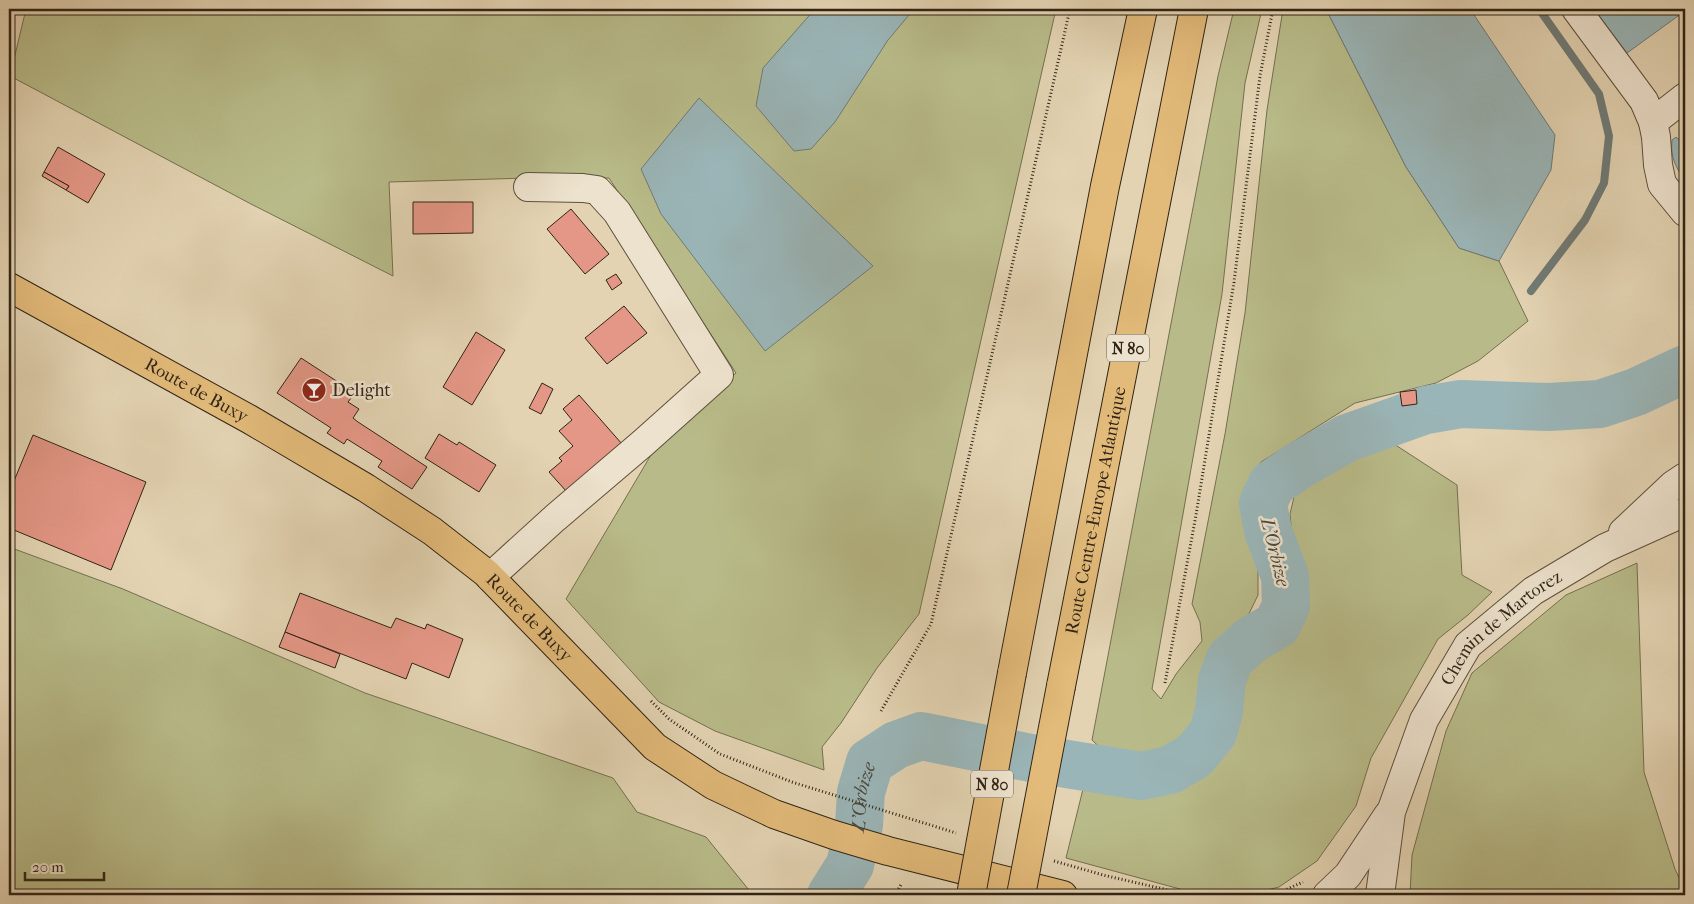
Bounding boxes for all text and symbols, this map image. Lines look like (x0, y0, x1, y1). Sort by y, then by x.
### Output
road number: N 80 (1107, 334, 1149, 362)
street label: Route de Buxy (141, 353, 253, 428)
bar icon: Delight (301, 377, 327, 403)
place label: Delight (332, 380, 391, 401)
street label: Route Centre-Europe Atlantique (1061, 385, 1130, 636)
water label: L'Orbize (1255, 513, 1294, 590)
street label: Chemin de Martorez (1436, 566, 1565, 689)
street label: Route de Buxy (482, 569, 578, 667)
water label: L'Orbize (846, 758, 881, 836)
road number: N 80 (971, 771, 1013, 798)
scale bar (25, 849, 104, 881)
text: 20 m (32, 858, 64, 876)

